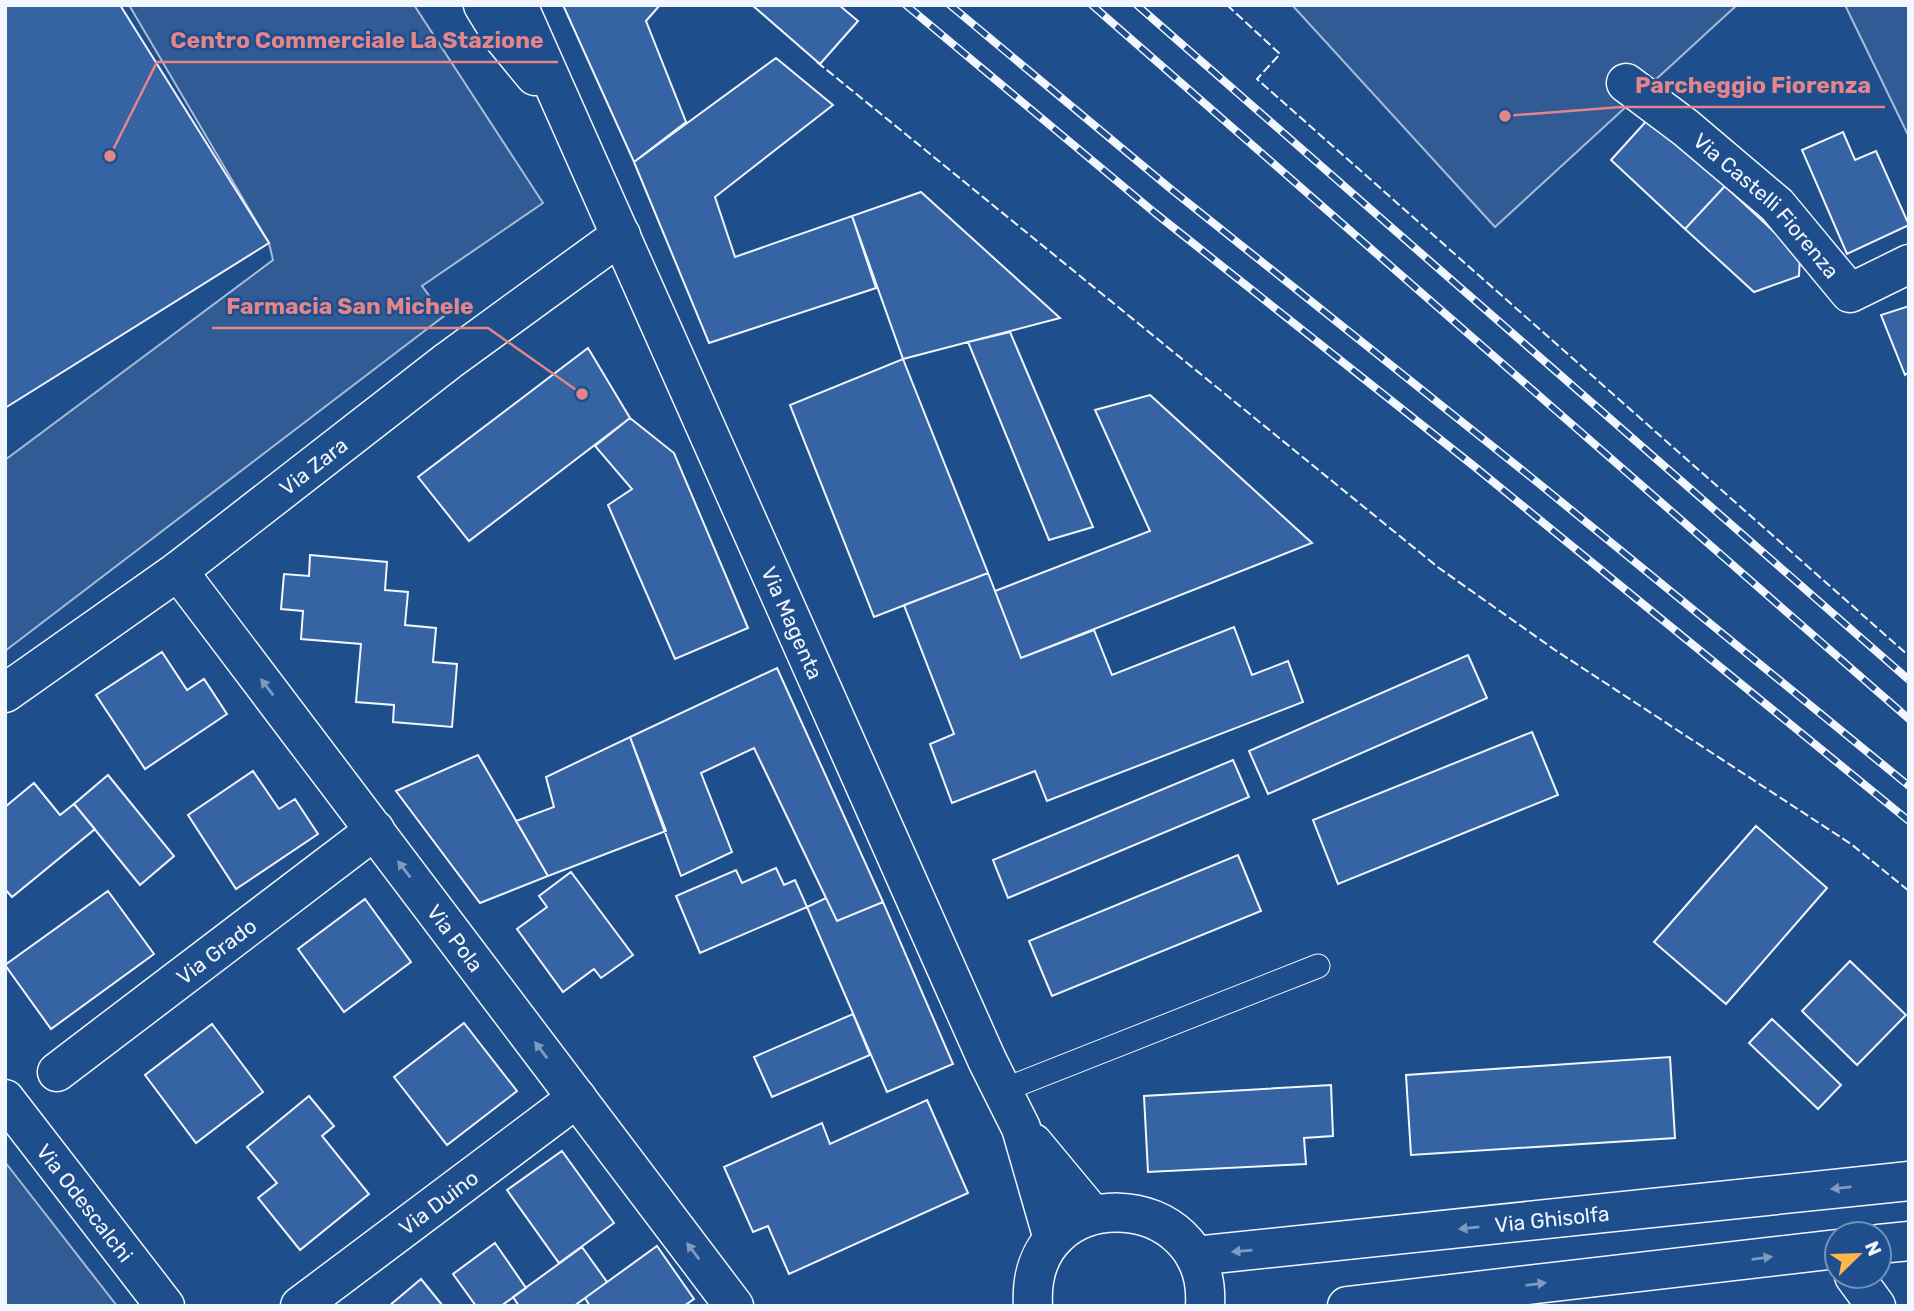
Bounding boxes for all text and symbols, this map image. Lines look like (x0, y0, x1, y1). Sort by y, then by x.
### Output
callout: Centro Commerciale La Stazione (157, 18, 558, 62)
text: Centro Commerciale La Stazione (170, 26, 544, 54)
callout: Parcheggio Fiorenza (1621, 63, 1885, 107)
text: Parcheggio Fiorenza (1635, 71, 1871, 99)
street label: Via Castelli Fiorenza (1688, 127, 1845, 283)
callout: Farmacia San Michele (212, 284, 488, 328)
text: Farmacia San Michele (226, 292, 474, 320)
street label: Via Zara (274, 432, 352, 500)
street label: Via Magenta (757, 563, 829, 683)
one-way arrow (259, 679, 274, 697)
one-way arrow (397, 859, 411, 878)
street label: Via Pola (422, 899, 489, 976)
street label: Via Grado (171, 913, 261, 989)
one-way arrow (534, 1041, 548, 1060)
street label: Via Odescalchi (32, 1139, 139, 1267)
street label: Via Duino (394, 1164, 483, 1240)
one-way arrow (1830, 1183, 1852, 1194)
street label: Via Ghisolfa (1493, 1200, 1611, 1237)
north arrow (1823, 1220, 1893, 1290)
one-way arrow (1457, 1223, 1479, 1234)
text: N (1860, 1238, 1886, 1259)
one-way arrow (686, 1242, 700, 1261)
one-way arrow (1231, 1246, 1253, 1257)
one-way arrow (1751, 1252, 1773, 1263)
one-way arrow (1525, 1278, 1547, 1289)

